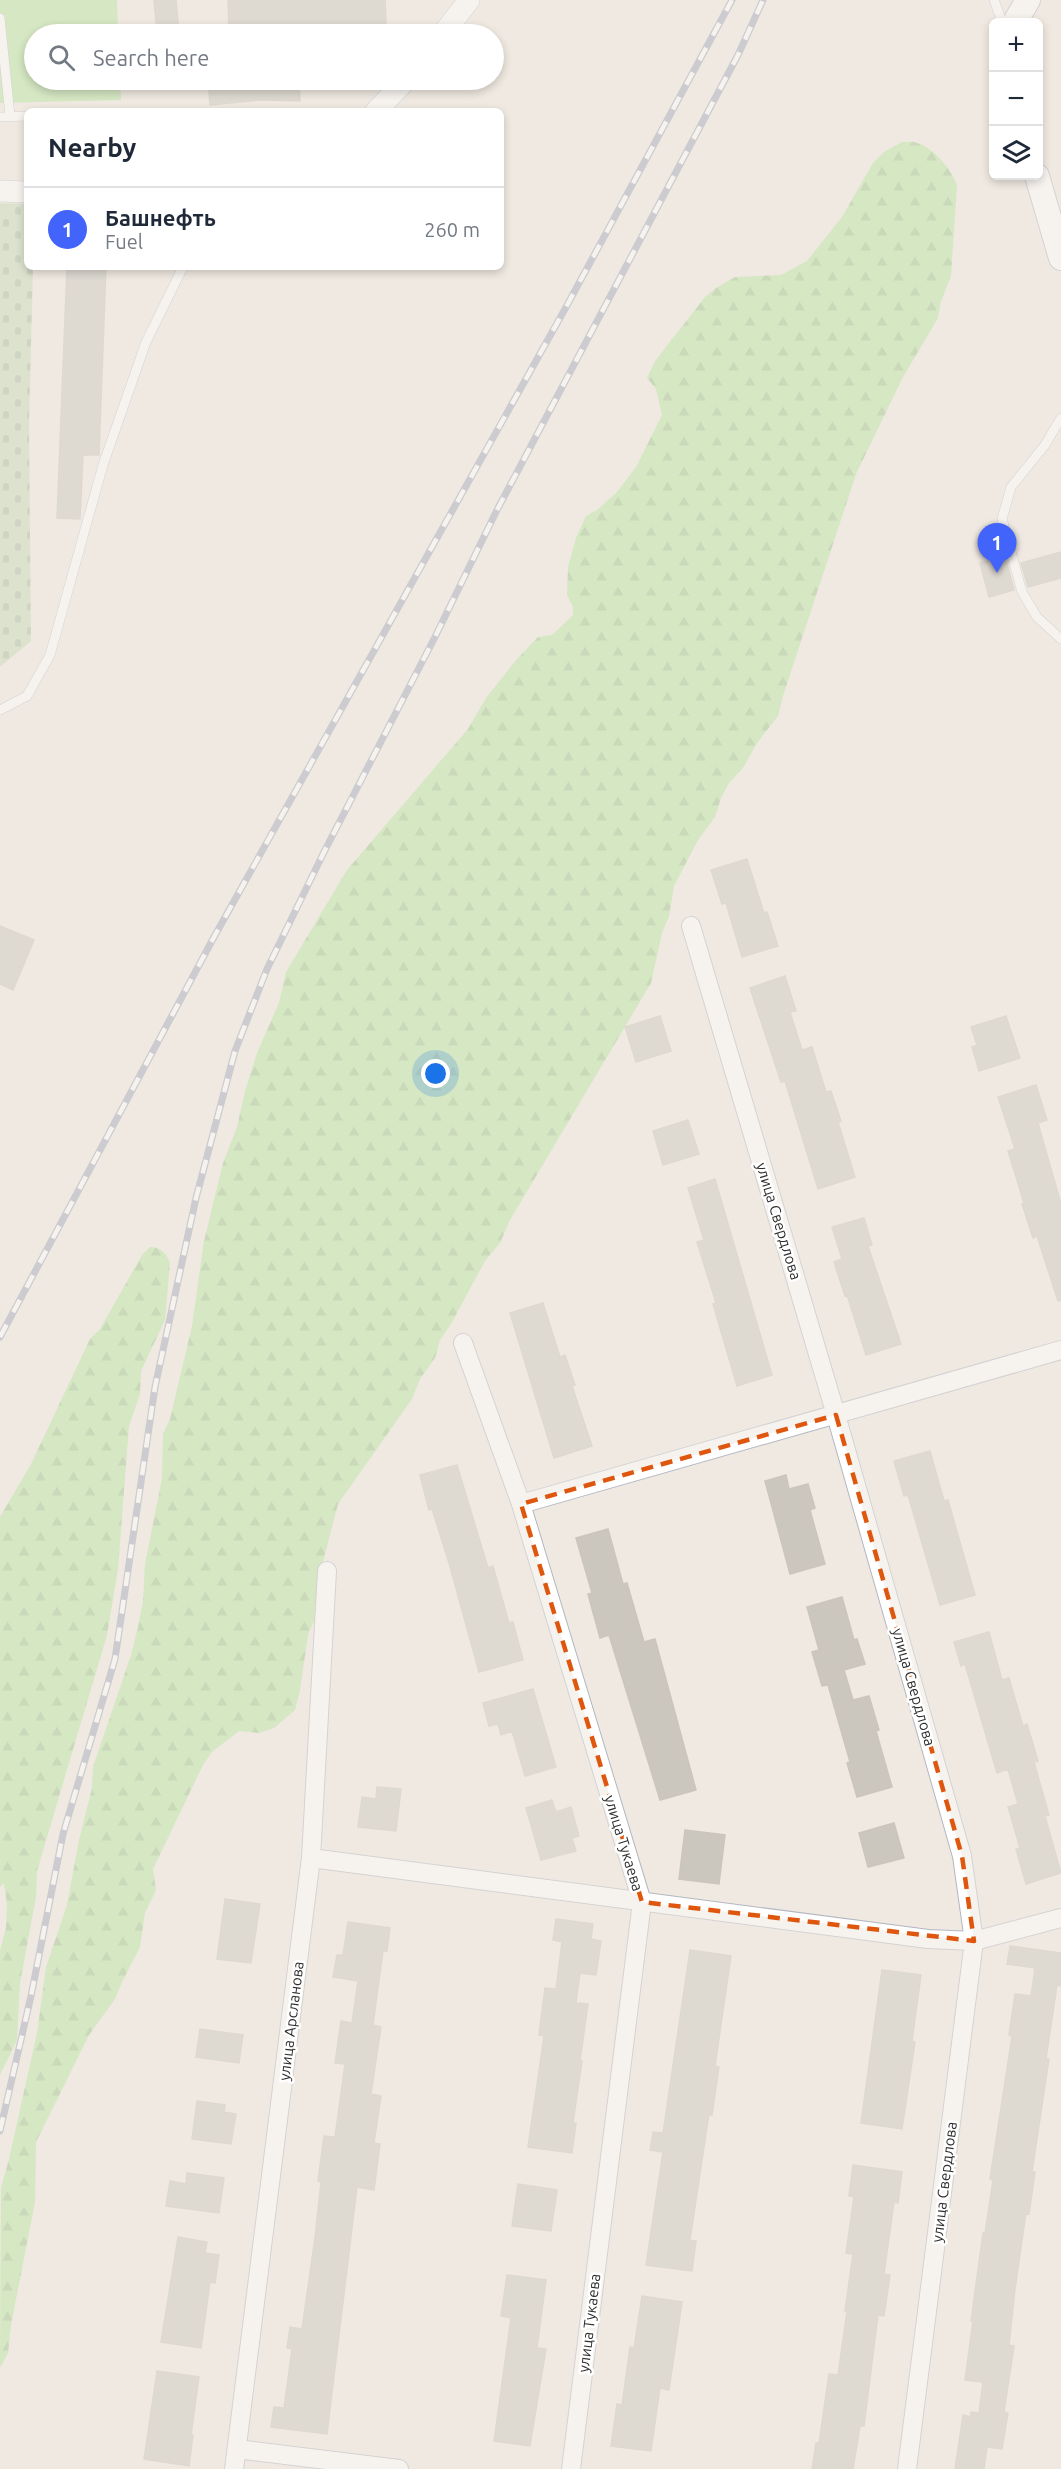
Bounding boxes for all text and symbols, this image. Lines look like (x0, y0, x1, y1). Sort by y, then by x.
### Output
map controls (989, 18, 1043, 180)
button: + (989, 18, 1043, 72)
search box (24, 24, 504, 90)
icon: search (45, 41, 78, 74)
text: Search here (93, 45, 209, 70)
button: − (989, 72, 1043, 126)
button: layers (989, 126, 1043, 180)
text: Nearby (48, 133, 136, 162)
text: Башнефть (105, 205, 216, 230)
text: 1 (62, 218, 73, 241)
text: 260 m (424, 218, 480, 241)
text: Fuel (105, 230, 143, 253)
pin: 1 (978, 524, 1016, 573)
your location (421, 1059, 450, 1088)
street label: улица Свердлова (753, 1160, 805, 1282)
street label: улица Свердлова (889, 1626, 939, 1748)
street label: улица Тукаева (601, 1793, 647, 1893)
street label: улица Арсланова (275, 1960, 307, 2082)
street label: улица Свердлова (928, 2121, 960, 2243)
street label: улица Тукаева (574, 2273, 604, 2373)

